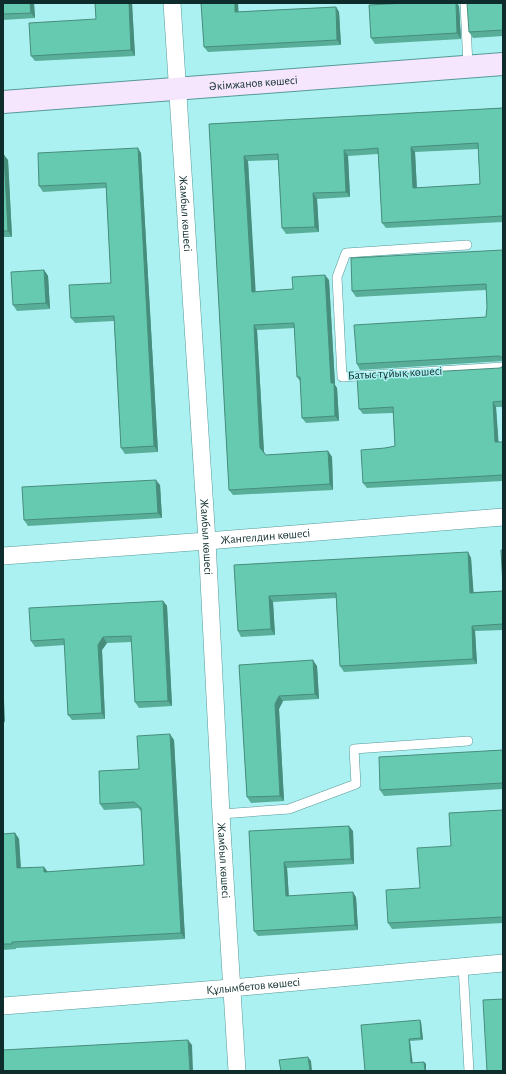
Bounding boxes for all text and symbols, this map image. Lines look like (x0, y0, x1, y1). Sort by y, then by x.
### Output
street label: Әкімжанов көшесі (209, 74, 298, 92)
street label: Жамбыл көшесі (177, 175, 194, 252)
street label: Батыс тұйық көшесі (347, 365, 443, 381)
street label: Жамбыл көшесі (198, 498, 215, 575)
street label: Жангелдин көшесі (220, 527, 311, 546)
street label: Жамбыл көшесі (216, 822, 232, 899)
street label: Құлымбетов көшесі (206, 976, 301, 996)

